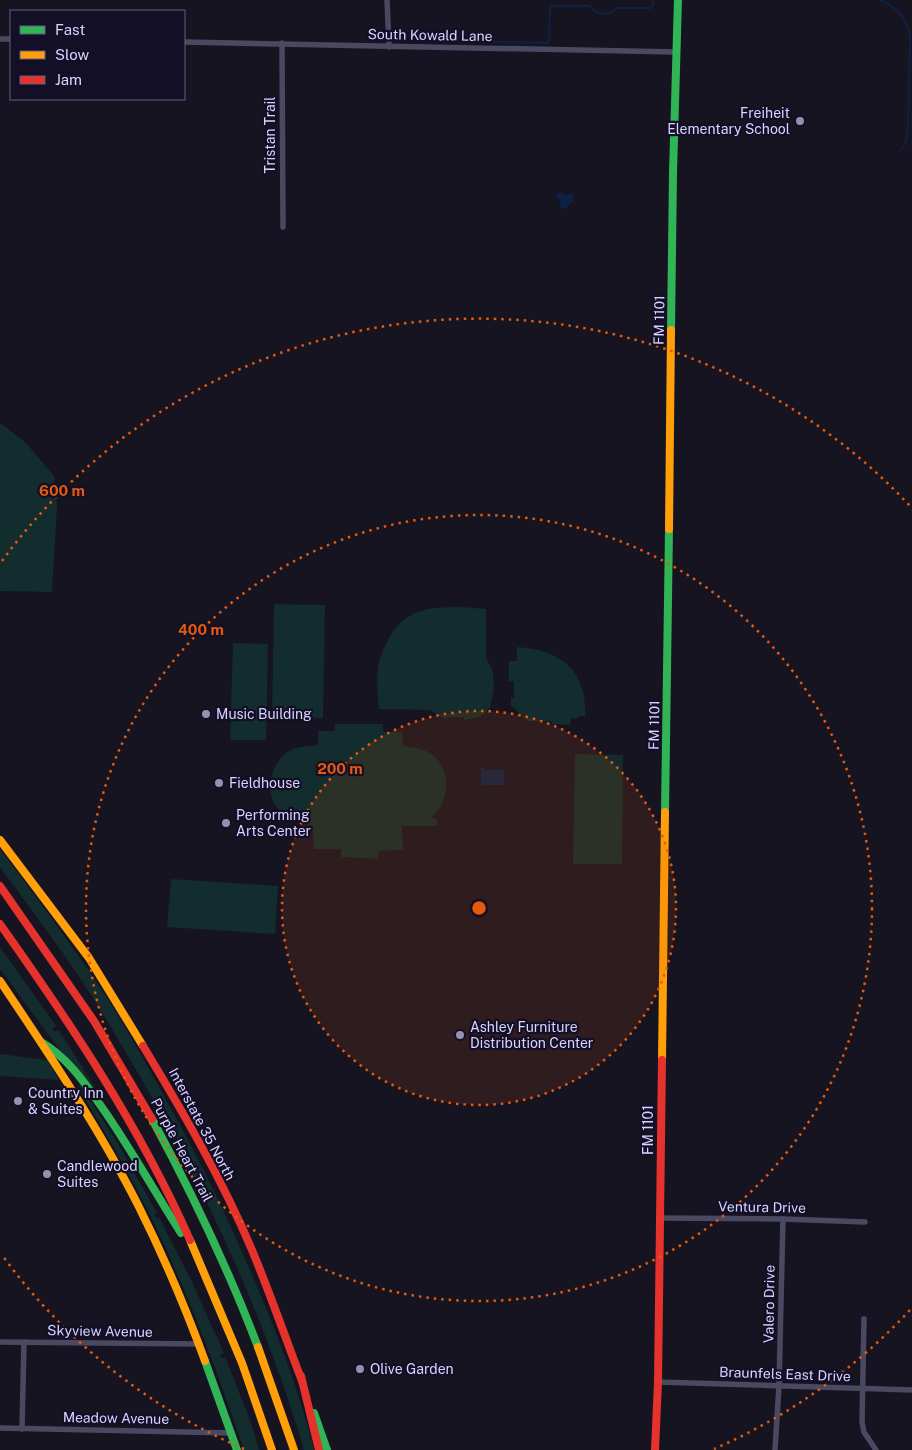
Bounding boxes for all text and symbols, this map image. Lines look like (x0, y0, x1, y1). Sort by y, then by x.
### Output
legend (10, 10, 185, 100)
text: Fast (55, 21, 85, 38)
street label: South Kowald Lane (367, 26, 493, 44)
text: Slow (55, 46, 90, 63)
text: Jam (55, 71, 82, 88)
street label: Tristan Trail (262, 97, 278, 173)
place label: Freiheit Elementary School (667, 105, 790, 137)
marker: Freiheit Elementary School (794, 115, 806, 127)
street label: FM 1101 (651, 295, 667, 345)
text: 600 m (39, 482, 85, 499)
text: 400 m (178, 621, 224, 638)
street label: FM 1101 (646, 700, 662, 750)
place label: Music Building (216, 706, 312, 722)
marker: Music Building (200, 708, 212, 720)
text: 200 m (317, 760, 363, 777)
place label: Fieldhouse (229, 775, 300, 791)
marker: Fieldhouse (213, 777, 225, 789)
place label: Performing Arts Center (236, 807, 311, 839)
marker: Performing Arts Center (220, 817, 232, 829)
centre of rings (470, 899, 488, 917)
place label: Ashley Furniture Distribution Center (470, 1019, 593, 1051)
marker: Ashley Furniture Distribution Center (454, 1029, 466, 1041)
street label: Interstate 35 North (166, 1065, 238, 1183)
place label: Country Inn & Suites (28, 1085, 104, 1117)
marker: Country Inn & Suites (12, 1095, 24, 1107)
street label: Purple Heart Trail (148, 1095, 216, 1205)
street label: FM 1101 (640, 1105, 656, 1155)
place label: Candlewood Suites (57, 1158, 138, 1190)
marker: Candlewood Suites (41, 1168, 53, 1180)
street label: Ventura Drive (718, 1198, 806, 1216)
street label: Valero Drive (760, 1265, 778, 1343)
street label: Skyview Avenue (47, 1322, 153, 1340)
place label: Olive Garden (370, 1361, 454, 1377)
marker: Olive Garden (354, 1363, 366, 1375)
street label: Braunfels East Drive (719, 1364, 851, 1384)
street label: Meadow Avenue (63, 1409, 169, 1427)

